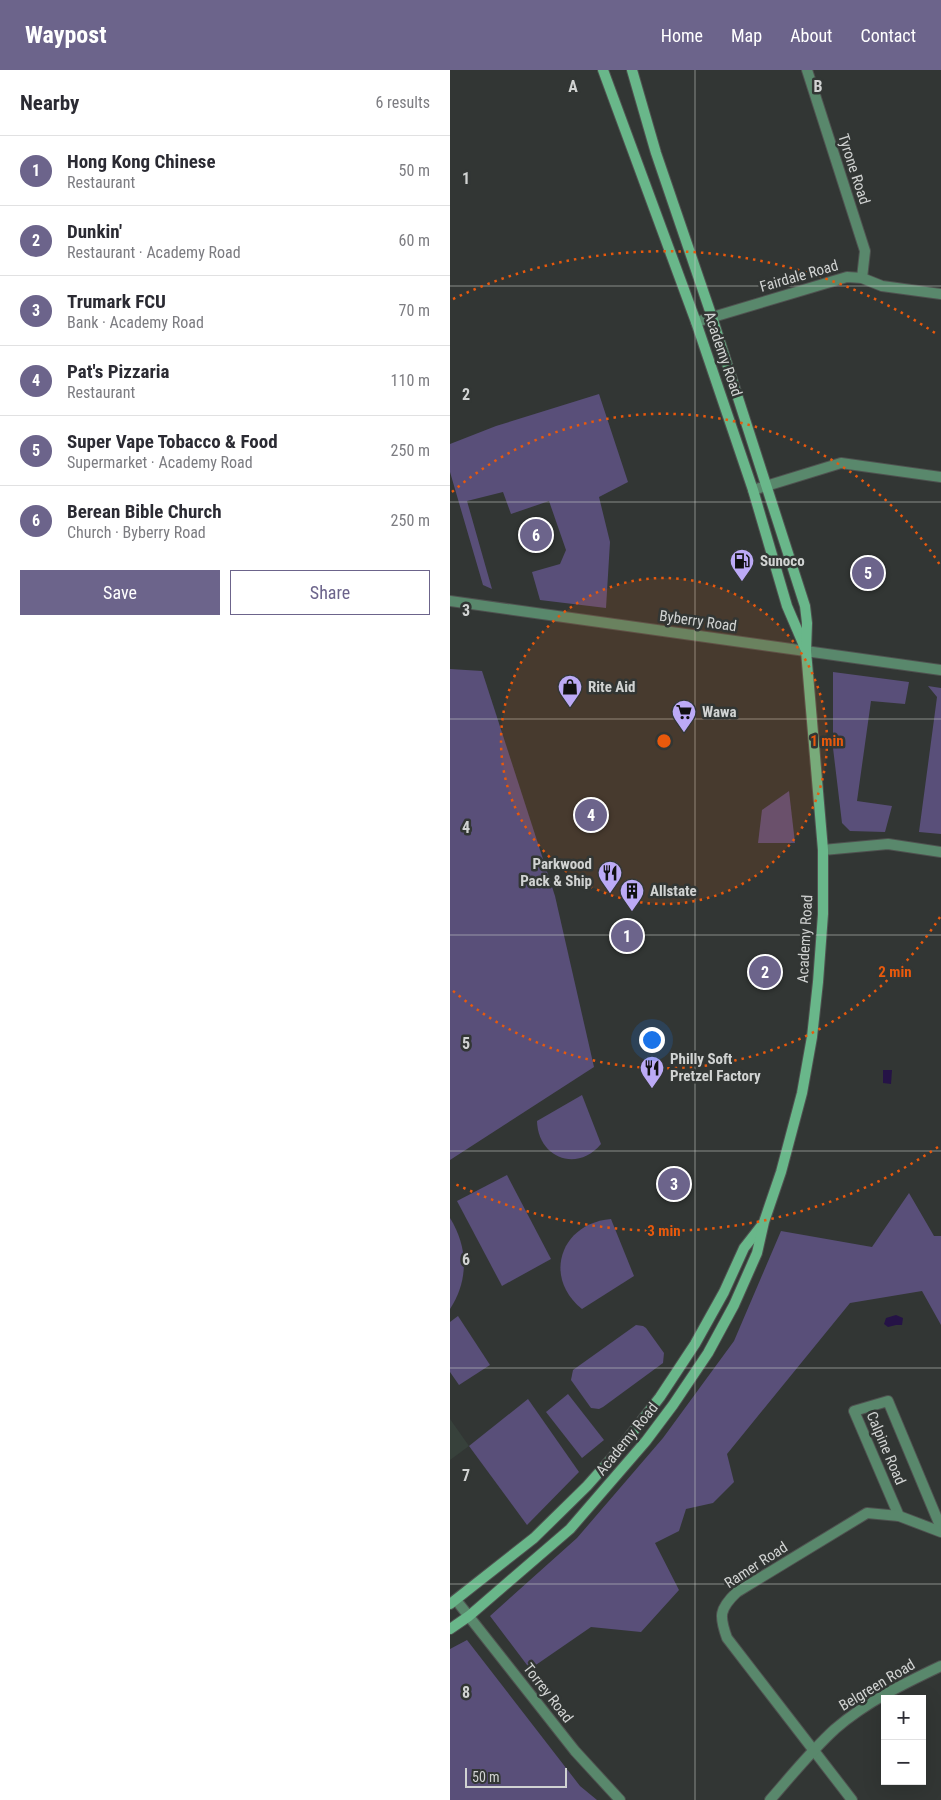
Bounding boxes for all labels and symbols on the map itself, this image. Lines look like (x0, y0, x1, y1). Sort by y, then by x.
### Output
text: A (568, 77, 578, 96)
text: B (814, 77, 823, 96)
street label: Tyrone Road (834, 131, 874, 207)
text: 1 (462, 169, 470, 188)
street label: Fairdale Road (758, 256, 840, 296)
street label: Academy Road (700, 309, 746, 399)
text: 2 (462, 385, 470, 404)
pin: 6 (520, 516, 552, 554)
fuel station icon: Sunoco (729, 548, 755, 582)
place label: Sunoco (760, 552, 805, 570)
pin: 5 (852, 554, 884, 592)
text: 3 (462, 601, 470, 620)
street label: Byberry Road (658, 607, 738, 635)
shop icon: Rite Aid (557, 674, 583, 708)
place label: Rite Aid (588, 678, 635, 696)
supermarket icon: Wawa (671, 699, 697, 733)
place label: Wawa (702, 703, 737, 721)
centre of rings (655, 732, 673, 750)
text: 1 min (810, 732, 844, 750)
pin: 4 (575, 796, 607, 834)
text: 4 (462, 818, 470, 837)
place label: Parkwood Pack & Ship (520, 855, 592, 890)
restaurant icon: Parkwood Pack & Ship (597, 860, 623, 894)
building icon: Allstate (619, 878, 645, 912)
place label: Allstate (650, 882, 697, 900)
street label: Academy Road (794, 894, 816, 984)
pin: 1 (611, 917, 643, 955)
pin: 2 (749, 953, 781, 991)
text: 2 min (878, 963, 912, 981)
your location (639, 1027, 665, 1053)
text: 5 (462, 1034, 470, 1053)
place label: Philly Soft Pretzel Factory (670, 1050, 761, 1085)
restaurant icon: Philly Soft Pretzel Factory (639, 1055, 665, 1089)
pin: 3 (658, 1165, 690, 1203)
text: 3 min (647, 1222, 681, 1240)
text: 6 (462, 1250, 470, 1269)
street label: Academy Road (592, 1399, 662, 1479)
street label: Calpine Road (863, 1409, 909, 1487)
text: 7 (462, 1466, 470, 1485)
street label: Ramer Road (721, 1538, 791, 1592)
street label: Belgreen Road (836, 1655, 918, 1715)
street label: Torrey Road (519, 1660, 577, 1726)
text: 8 (462, 1683, 470, 1702)
scale bar (465, 1765, 568, 1788)

